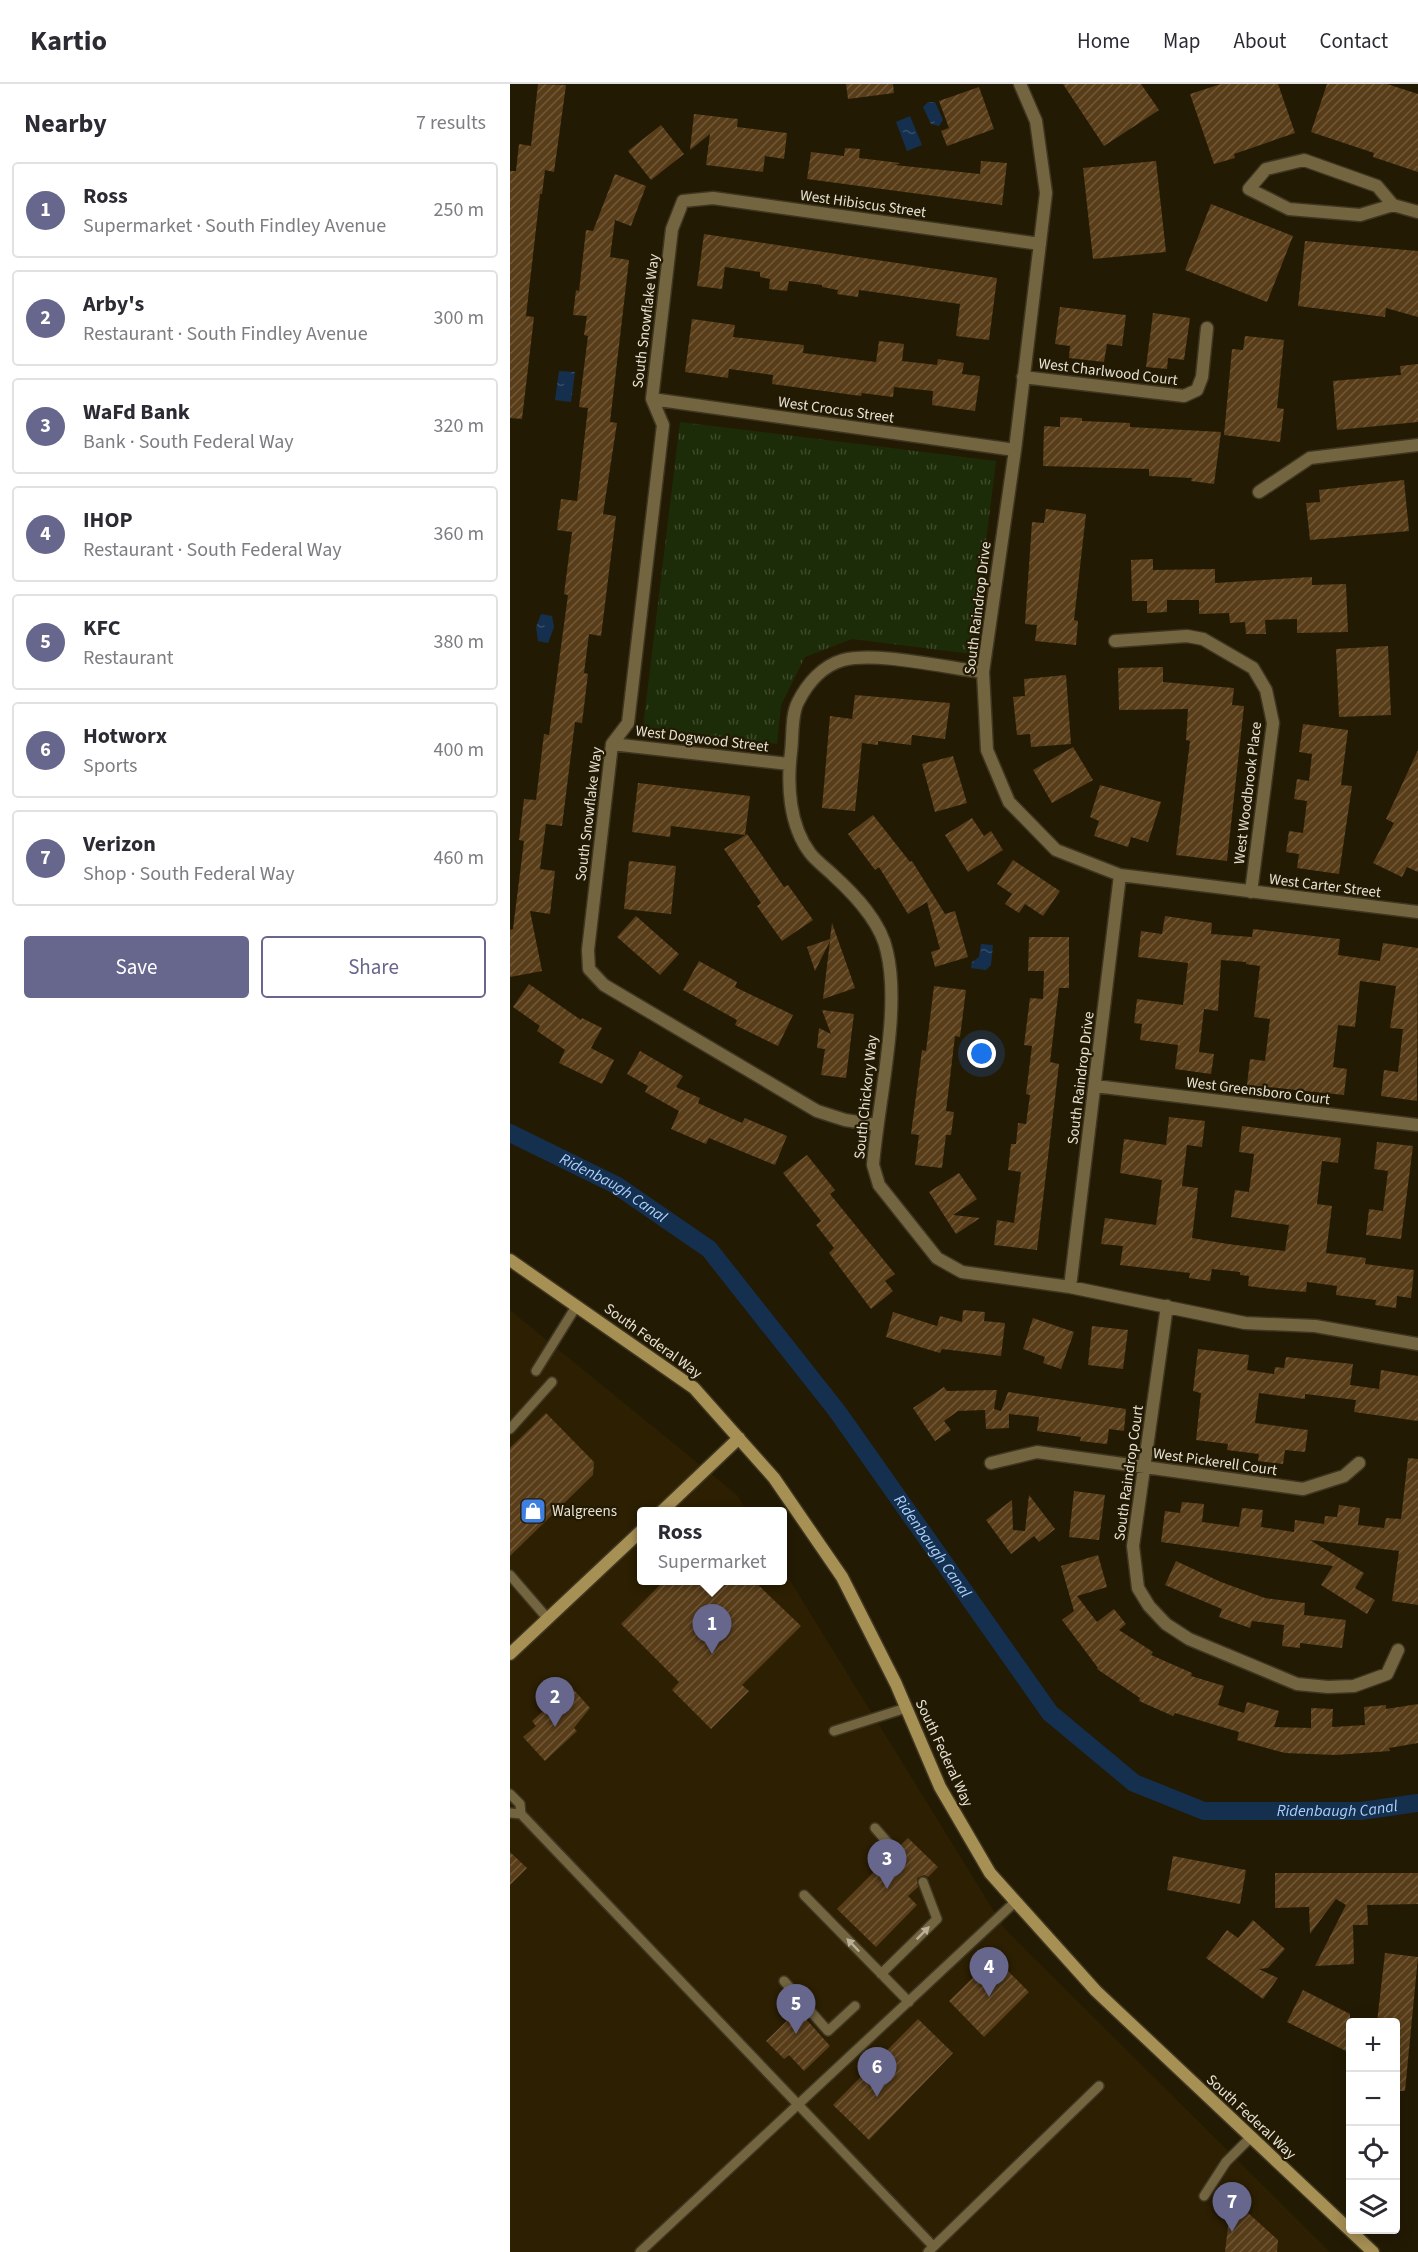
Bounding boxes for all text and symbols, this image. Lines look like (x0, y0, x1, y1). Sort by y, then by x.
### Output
text: Kartio (30, 21, 107, 61)
text: Home (1077, 26, 1130, 56)
text: Map (1163, 26, 1201, 56)
text: About (1234, 26, 1286, 56)
text: Contact (1319, 26, 1388, 56)
text: Nearby (24, 105, 107, 142)
text: 7 results (416, 109, 486, 137)
text: Ross (83, 180, 128, 212)
street label: West Hibiscus Street (799, 185, 927, 223)
text: 1 (40, 196, 51, 224)
text: 250 m (434, 196, 484, 224)
text: Supermarket · South Findley Avenue (83, 212, 386, 240)
street label: South Snowflake Way (627, 253, 665, 389)
text: Arby's (83, 288, 144, 320)
text: 2 (40, 304, 51, 332)
text: 300 m (434, 304, 484, 332)
text: Restaurant · South Findley Avenue (83, 320, 368, 348)
street label: West Charlwood Court (1037, 353, 1179, 391)
street label: West Crocus Street (777, 391, 895, 429)
text: WaFd Bank (83, 396, 190, 428)
text: 3 (40, 412, 51, 440)
text: 320 m (434, 412, 484, 440)
text: Bank · South Federal Way (83, 428, 294, 456)
text: IHOP (83, 504, 133, 536)
text: 4 (40, 520, 51, 548)
text: 360 m (434, 520, 484, 548)
text: Restaurant · South Federal Way (83, 536, 342, 564)
street label: South Raindrop Drive (959, 540, 997, 676)
text: KFC (83, 612, 121, 644)
text: 5 (40, 628, 51, 656)
text: 380 m (434, 628, 484, 656)
text: Restaurant (83, 644, 174, 672)
text: Hotworx (83, 720, 167, 752)
street label: West Dogwood Street (634, 720, 770, 758)
street label: West Woodbrook Place (1229, 720, 1267, 866)
text: 6 (40, 736, 51, 764)
text: 400 m (434, 736, 484, 764)
street label: South Snowflake Way (570, 746, 608, 882)
text: Sports (83, 752, 138, 780)
text: Verizon (83, 828, 156, 860)
text: 7 (40, 844, 51, 872)
text: 460 m (434, 844, 484, 872)
text: Shop · South Federal Way (83, 860, 295, 888)
street label: West Carter Street (1268, 869, 1382, 903)
button: Save (24, 936, 249, 998)
button: Share (261, 936, 486, 998)
street label: South Raindrop Drive (1062, 1010, 1100, 1146)
street label: South Chickory Way (849, 1034, 883, 1160)
your location (967, 1039, 996, 1068)
street label: West Greensboro Court (1185, 1072, 1331, 1110)
water label: Ridenbaugh Canal (556, 1148, 671, 1228)
street label: South Federal Way (600, 1298, 706, 1384)
street label: South Raindrop Court (1109, 1404, 1149, 1542)
street label: West Pickerell Court (1152, 1443, 1278, 1481)
water label: Ridenbaugh Canal (888, 1490, 976, 1602)
shop icon: Walgreens (518, 1496, 548, 1526)
place label: Walgreens (552, 1501, 617, 1522)
popup (637, 1507, 787, 1585)
text: Ross (657, 1516, 702, 1548)
text: Supermarket (657, 1548, 767, 1576)
pin: 1 (692, 1604, 732, 1654)
pin: 2 (536, 1678, 574, 1727)
street label: South Federal Way (910, 1696, 978, 1810)
water label: Ridenbaugh Canal (1277, 1795, 1399, 1822)
pin: 3 (868, 1840, 907, 1889)
one-way arrow (915, 1926, 929, 1940)
one-way arrow (846, 1938, 860, 1952)
pin: 4 (970, 1948, 1008, 1997)
pin: 5 (776, 1984, 816, 2034)
map controls (1346, 2018, 1400, 2234)
button: + (1346, 2018, 1400, 2072)
pin: 6 (858, 2048, 896, 2097)
street label: South Federal Way (1201, 2070, 1301, 2164)
button: − (1346, 2072, 1400, 2126)
button: locate (1346, 2126, 1400, 2180)
button: layers (1346, 2180, 1400, 2234)
pin: 7 (1212, 2182, 1252, 2232)

